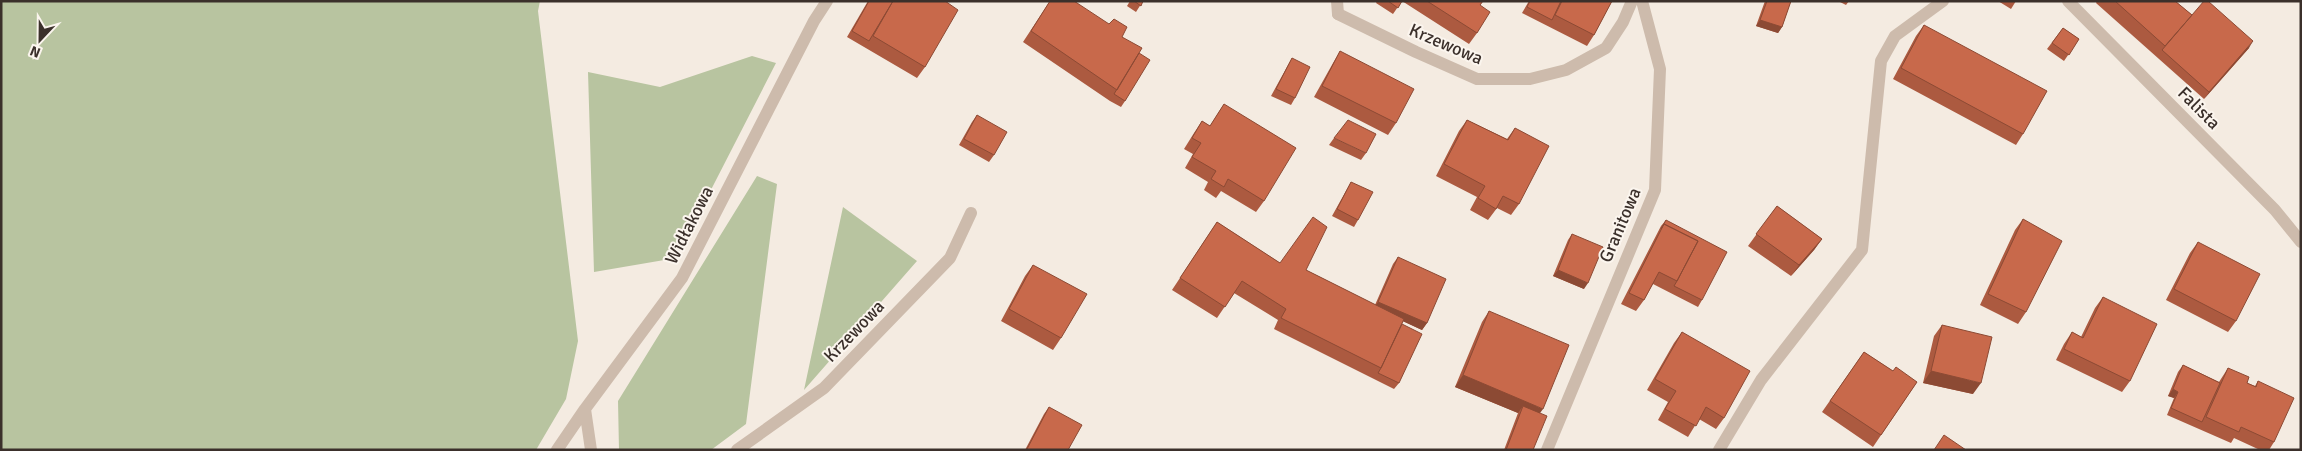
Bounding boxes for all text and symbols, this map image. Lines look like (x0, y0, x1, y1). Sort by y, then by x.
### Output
north arrow (15, 15, 65, 65)
street label: Krzewowa (1406, 19, 1486, 69)
text: N (28, 42, 43, 61)
street label: Falista (2173, 82, 2225, 134)
street label: Widłakowa (660, 182, 718, 268)
street label: Granitowa (1594, 184, 1646, 266)
street label: Krzewowa (819, 295, 889, 367)

